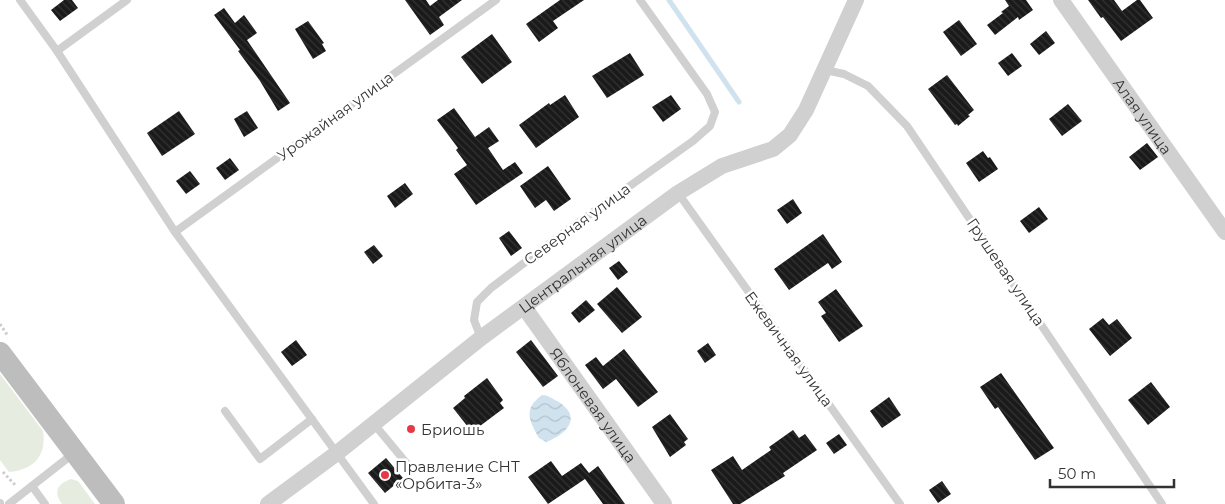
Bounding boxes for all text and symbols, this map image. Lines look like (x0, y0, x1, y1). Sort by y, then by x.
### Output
street label: Урожайная улица (273, 67, 397, 165)
street label: Алая улица (1109, 74, 1176, 158)
street label: Северная улица (520, 179, 634, 269)
street label: Центральная улица (515, 210, 650, 317)
street label: Грушевая улица (963, 214, 1049, 330)
street label: Ежевичная улица (741, 288, 837, 410)
street label: Яблоневая улица (546, 343, 641, 466)
place label: Бриошь (421, 420, 484, 439)
marker: Бриошь (405, 423, 417, 435)
scale bar (1050, 456, 1174, 488)
place label: Правление СНТ «Орбита-3» (395, 457, 520, 493)
text: 50 m (1058, 464, 1096, 483)
marker: Правление СНТ «Орбита-3» (379, 469, 391, 481)

